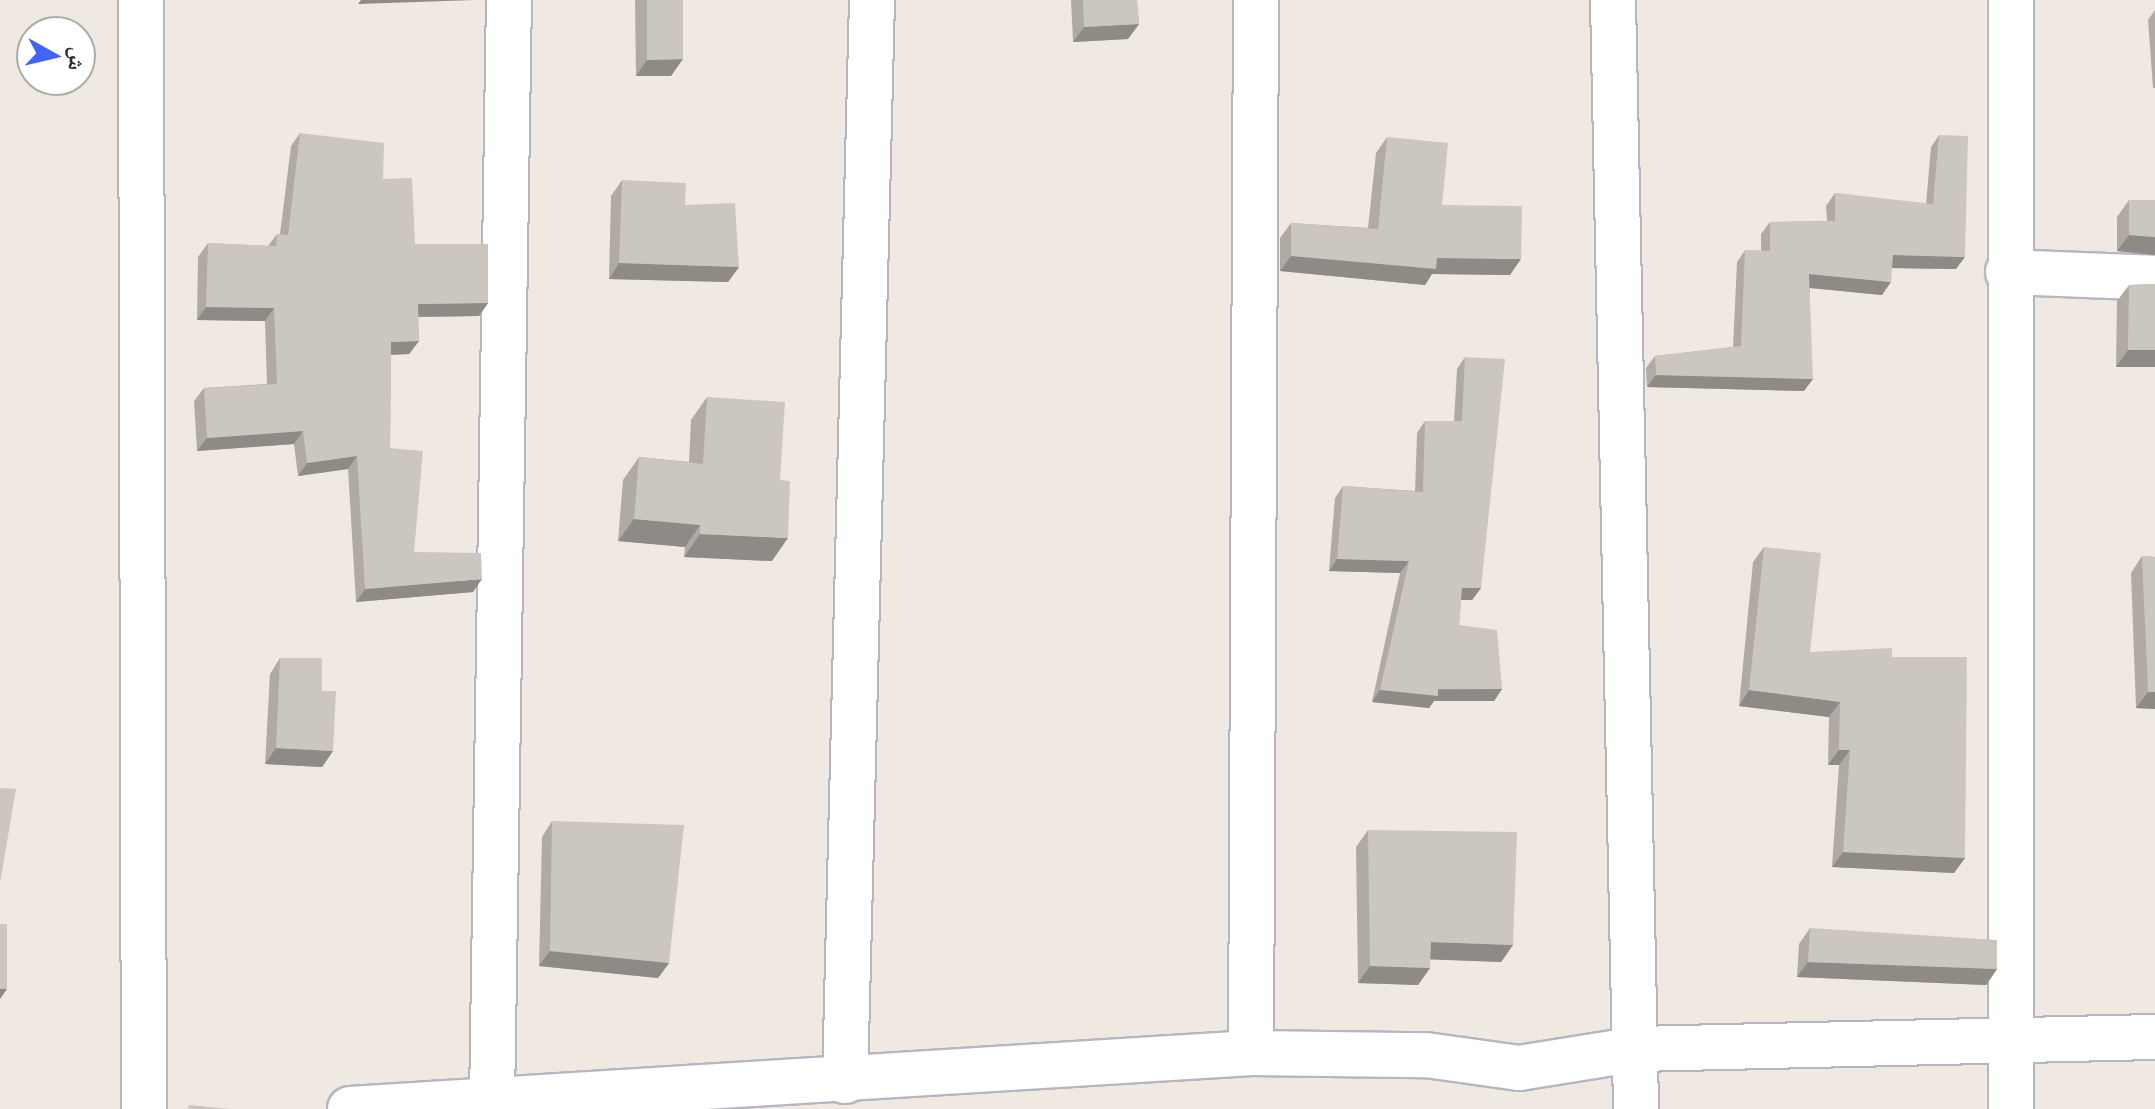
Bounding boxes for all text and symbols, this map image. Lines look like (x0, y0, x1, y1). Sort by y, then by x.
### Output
north arrow (16, 16, 96, 96)
text: ش (63, 46, 93, 73)

